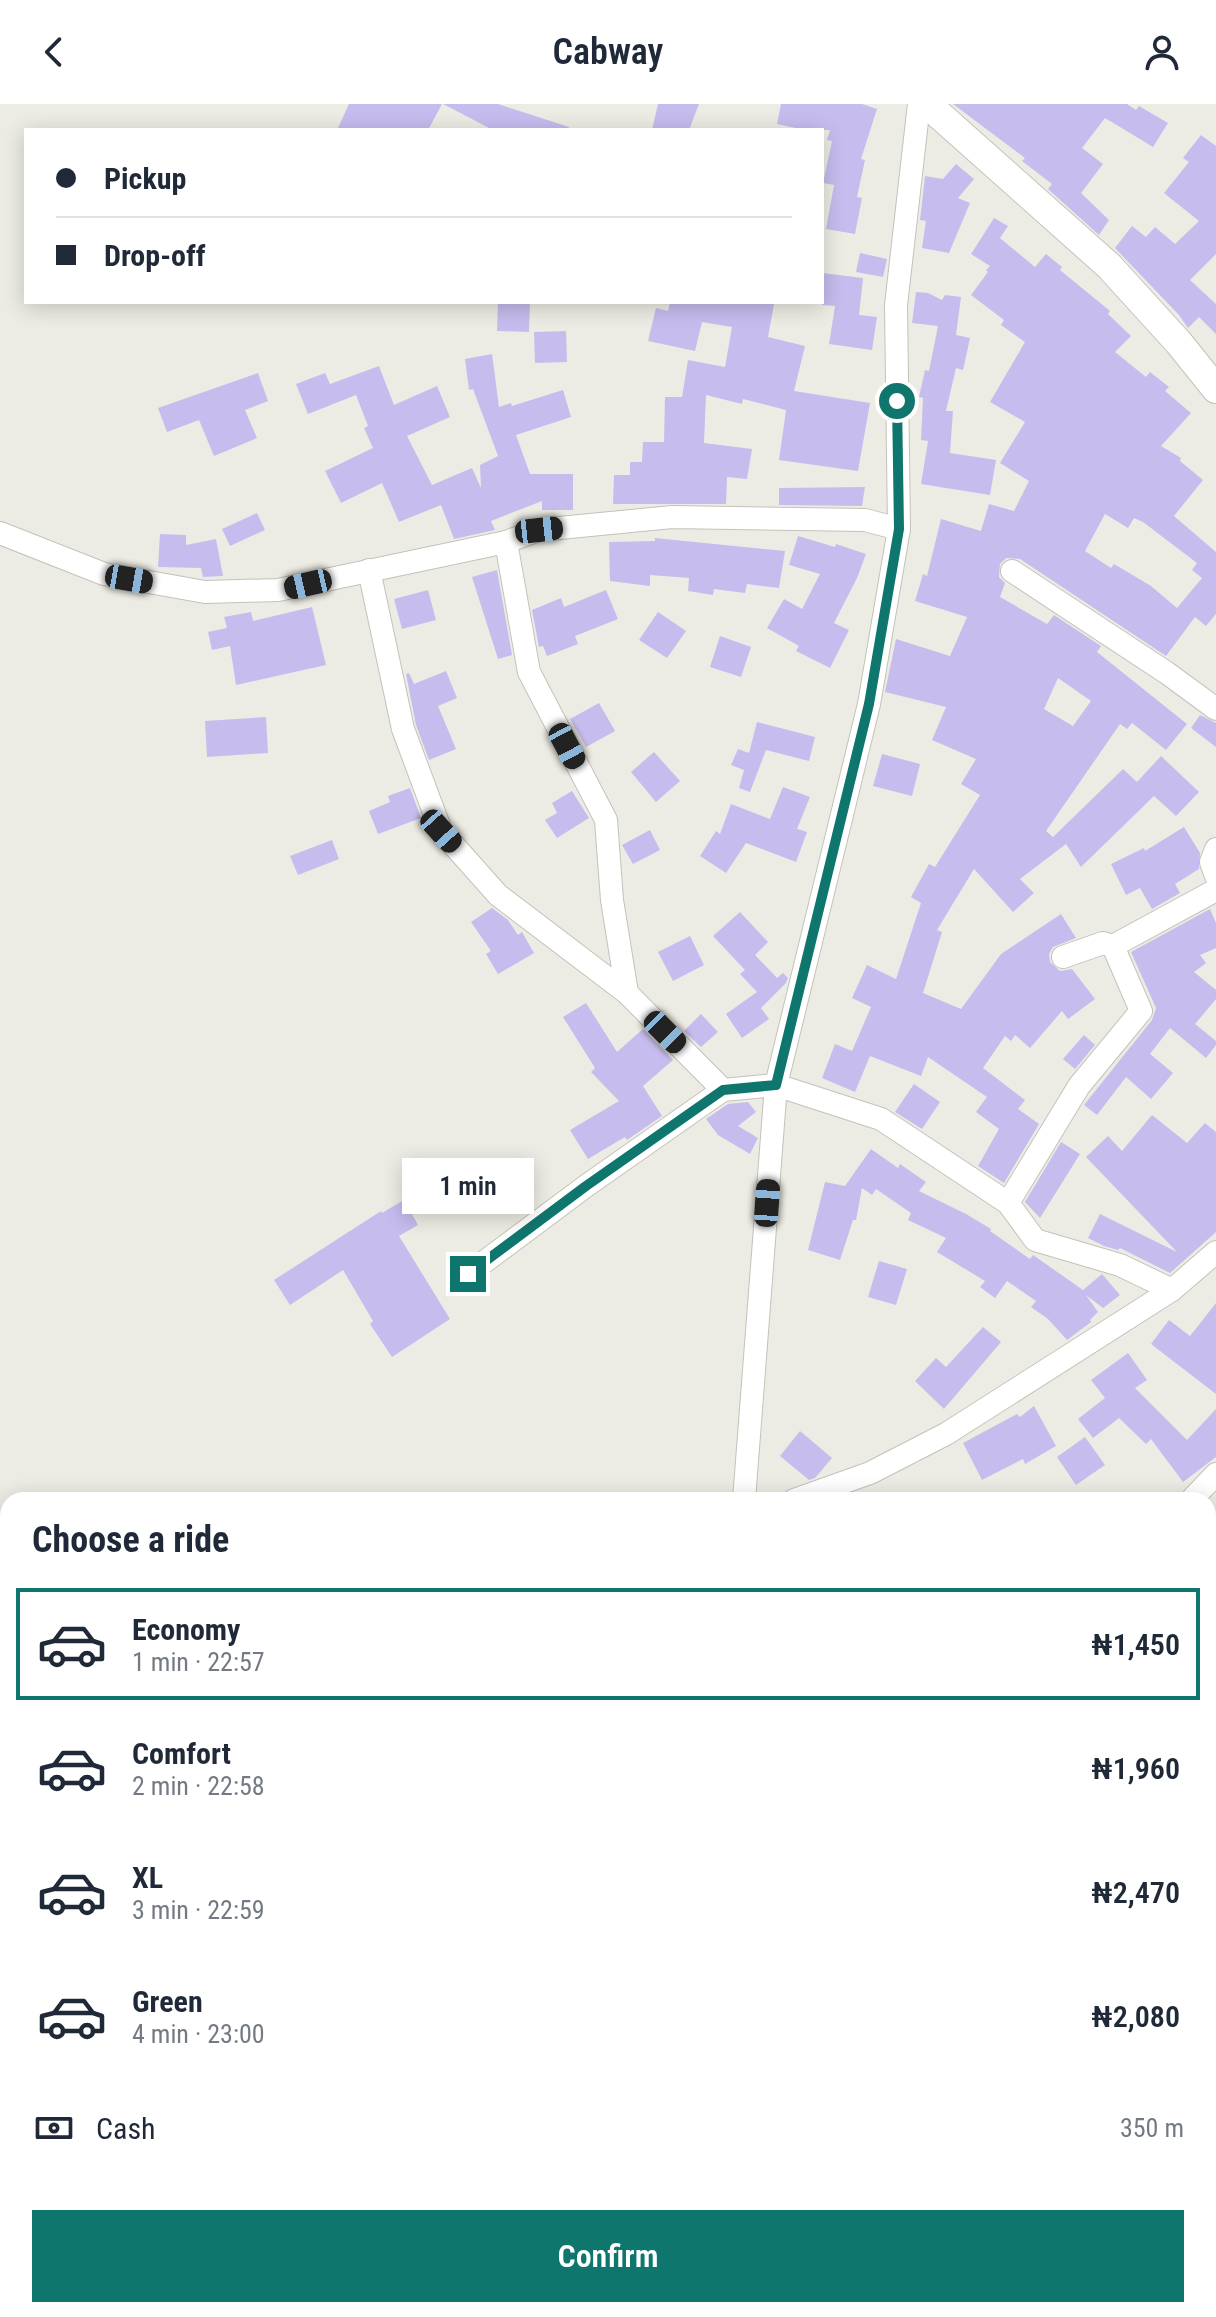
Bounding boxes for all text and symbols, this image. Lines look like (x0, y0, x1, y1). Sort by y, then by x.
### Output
icon: back (32, 30, 76, 74)
icon: person (1140, 30, 1184, 74)
text: Cabway (553, 31, 663, 73)
text: Pickup (104, 161, 186, 196)
text: Drop-off (104, 238, 206, 273)
route start (879, 383, 915, 419)
car (514, 516, 564, 544)
car (103, 563, 155, 595)
car (282, 567, 334, 601)
car (545, 719, 589, 773)
car (416, 805, 466, 857)
car (640, 1007, 690, 1057)
callout: 1 min (402, 1158, 534, 1214)
text: 1 min (439, 1171, 497, 1201)
car (753, 1178, 781, 1228)
route end (450, 1256, 486, 1292)
text: Choose a ride (32, 1519, 229, 1561)
icon: car (36, 1608, 108, 1680)
text: Economy (132, 1612, 240, 1647)
text: ₦1,450 (1091, 1627, 1180, 1662)
text: 1 min · 22:57 (132, 1647, 265, 1677)
icon: car (36, 1732, 108, 1804)
text: Comfort (132, 1736, 231, 1771)
text: ₦1,960 (1091, 1751, 1180, 1786)
text: 2 min · 22:58 (132, 1771, 265, 1801)
icon: car (36, 1856, 108, 1928)
text: XL (132, 1860, 163, 1895)
text: ₦2,470 (1091, 1875, 1180, 1910)
text: 3 min · 22:59 (132, 1895, 265, 1925)
icon: car (36, 1980, 108, 2052)
text: Green (132, 1984, 203, 2019)
text: ₦2,080 (1091, 1999, 1180, 2034)
text: 4 min · 23:00 (132, 2019, 265, 2049)
icon: cash (32, 2106, 76, 2150)
text: Cash (96, 2111, 156, 2146)
text: 350 m (1120, 2113, 1184, 2143)
button: Confirm (32, 2210, 1184, 2302)

